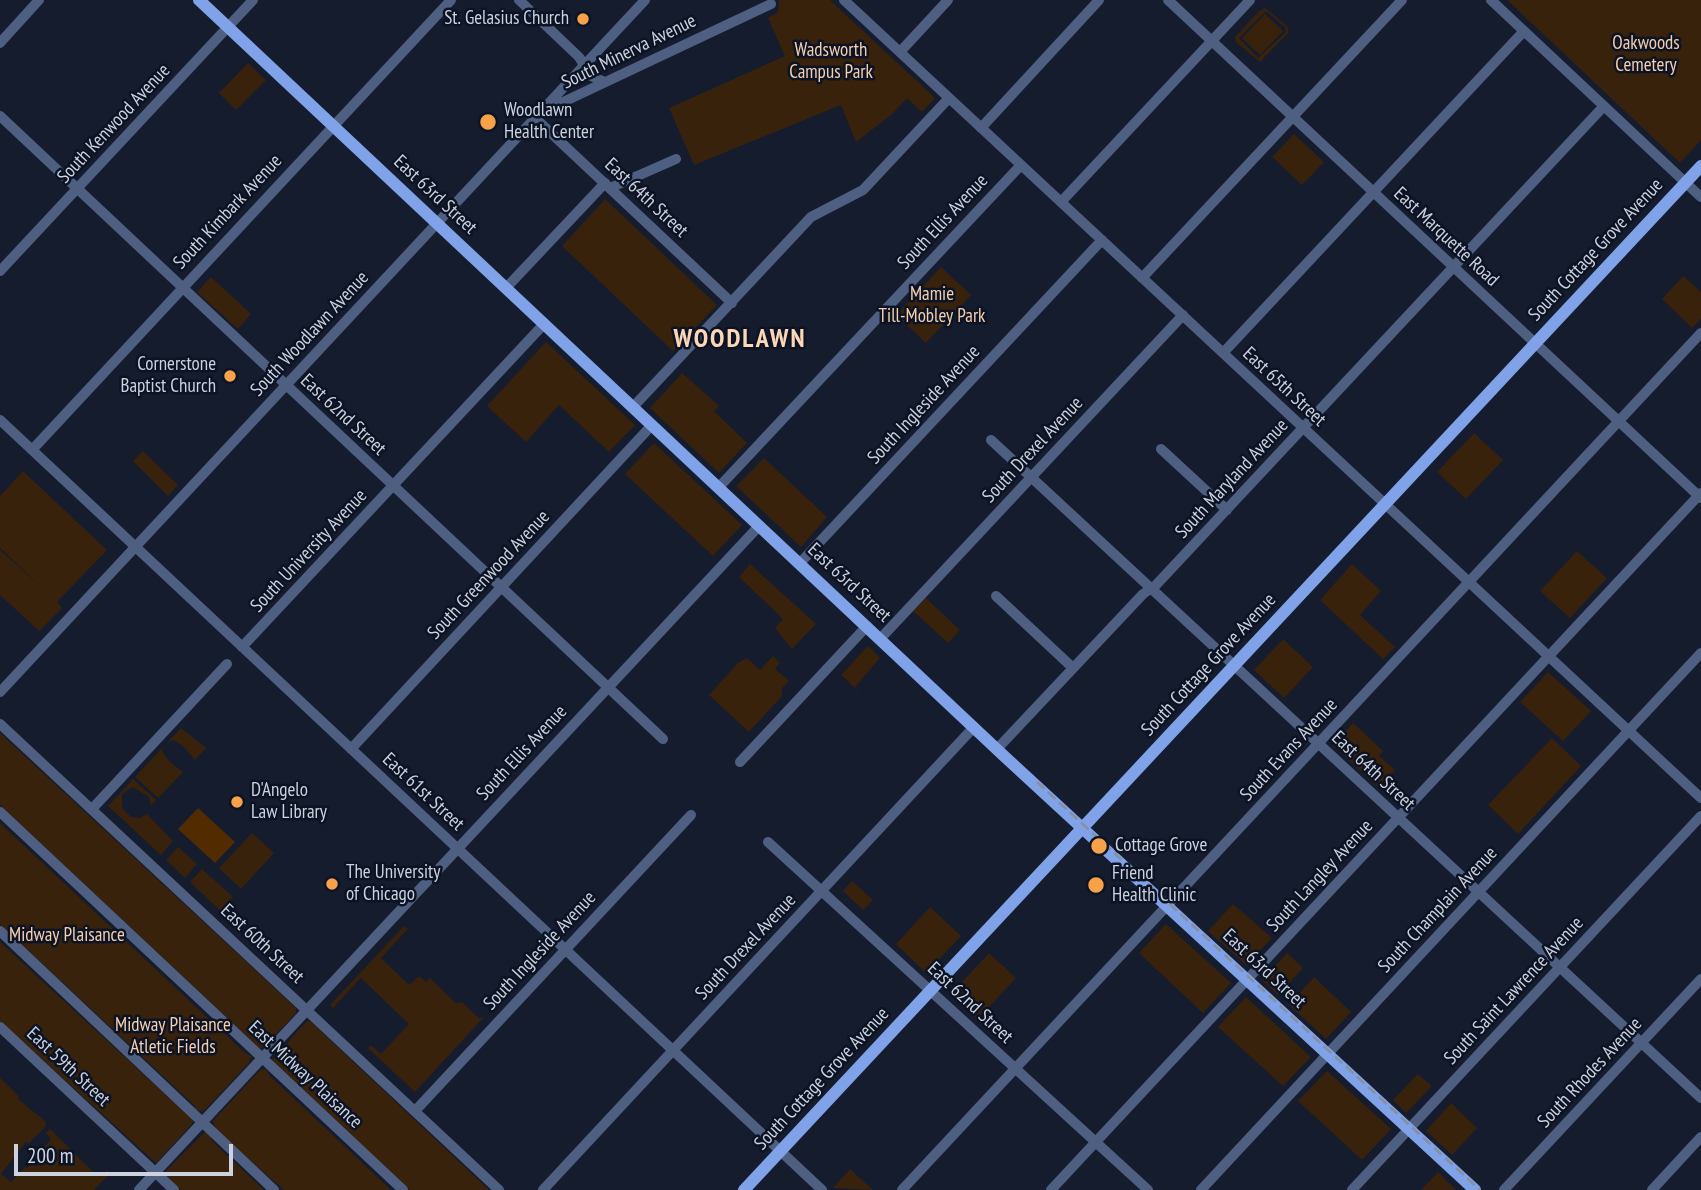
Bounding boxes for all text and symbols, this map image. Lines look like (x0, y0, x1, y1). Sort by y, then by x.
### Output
place label: St. Gelasius Church (444, 8, 569, 30)
street label: South Minerva Avenue (558, 10, 700, 94)
marker: St. Gelasius Church (575, 11, 591, 27)
park label: Oakwoods Cemetery (1612, 33, 1680, 77)
park label: Wadsworth Campus Park (789, 40, 873, 84)
street label: South Kenwood Avenue (53, 60, 175, 188)
place label: Woodlawn Health Center (504, 100, 594, 144)
marker: Woodlawn Health Center (478, 112, 498, 132)
street label: South Kimbark Avenue (169, 150, 287, 274)
street label: East 63rd Street (389, 151, 481, 239)
street label: East 64th Street (600, 154, 692, 242)
street label: South Ellis Avenue (893, 170, 993, 274)
street label: South Cottage Grove Avenue (1524, 174, 1668, 326)
street label: East Marquette Road (1389, 183, 1503, 291)
street label: South Woodlawn Avenue (246, 267, 374, 401)
park label: Mamie Till-Mobley Park (879, 284, 985, 328)
district label: WOODLAWN (675, 324, 805, 356)
street label: South Ingleside Avenue (863, 341, 985, 469)
street label: East 65th Street (1238, 343, 1330, 431)
place label: Cornerstone Baptist Church (121, 354, 216, 398)
marker: Cornerstone Baptist Church (222, 368, 238, 384)
street label: East 62nd Street (296, 370, 390, 460)
street label: South Drexel Avenue (978, 392, 1088, 508)
street label: South Maryland Avenue (1171, 415, 1293, 543)
street label: South University Avenue (246, 485, 372, 617)
street label: South Greenwood Avenue (423, 506, 555, 644)
street label: East 63rd Street (803, 539, 895, 627)
street label: South Cottage Grove Avenue (1137, 589, 1281, 741)
street label: South Evans Avenue (1236, 694, 1342, 806)
street label: South Ellis Avenue (472, 701, 572, 805)
street label: East 64th Street (1327, 727, 1419, 815)
street label: East 61st Street (377, 748, 469, 836)
place label: D'Angelo Law Library (251, 780, 327, 824)
marker: D'Angelo Law Library (229, 794, 245, 810)
street label: South Langley Avenue (1262, 815, 1378, 937)
place label: Cottage Grove (1115, 835, 1207, 857)
marker: Cottage Grove (1089, 836, 1109, 856)
street label: South Champlain Avenue (1374, 842, 1502, 978)
place label: The University of Chicago (346, 862, 440, 906)
place label: Friend Health Clinic (1112, 863, 1196, 907)
marker: Friend Health Clinic (1086, 875, 1106, 895)
marker: The University of Chicago (324, 876, 340, 892)
street label: South Ingleside Avenue (479, 887, 601, 1015)
street label: South Drexel Avenue (691, 889, 801, 1005)
street label: East 60th Street (216, 900, 308, 988)
street label: South Saint Lawrence Avenue (1440, 912, 1588, 1070)
park label: Midway Plaisance (9, 925, 125, 947)
street label: East 63rd Street (1218, 925, 1310, 1013)
street label: East 62nd Street (923, 958, 1017, 1048)
street label: South Cottage Grove Avenue (750, 1003, 894, 1155)
street label: South Rhodes Avenue (1533, 1013, 1647, 1133)
park label: Midway Plaisance Atletic Fields (115, 1015, 231, 1059)
street label: East Midway Plaisance (243, 1016, 367, 1134)
street label: East 59th Street (22, 1023, 114, 1111)
scale bar (18, 1130, 236, 1174)
text: 200 m (27, 1142, 73, 1169)

